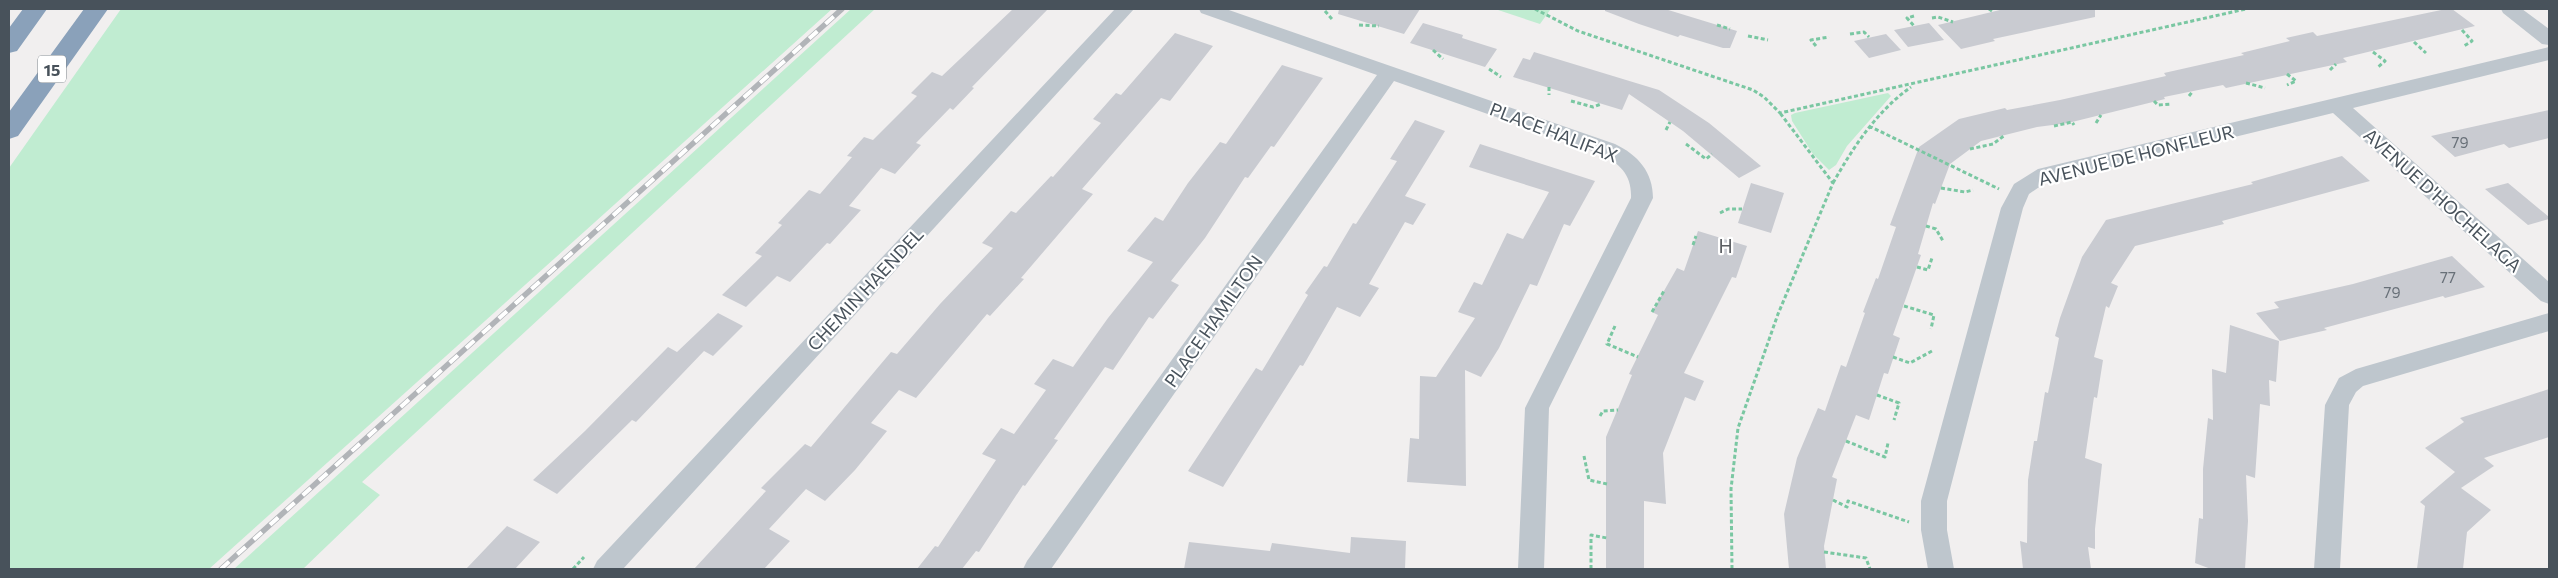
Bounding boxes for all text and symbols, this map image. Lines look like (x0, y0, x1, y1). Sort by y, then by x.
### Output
road number: 15 (38, 56, 66, 82)
street label: PLACE HALIFAX (1487, 97, 1621, 167)
street label: AVENUE DE HONFLEUR (2036, 120, 2236, 190)
street label: AVENUE D'HOCHELAGA (2360, 123, 2526, 277)
house number: 79 (2452, 133, 2468, 151)
street label: CHEMIN HAENDEL (802, 223, 928, 355)
district label: H (1718, 234, 1734, 257)
street label: PLACE HAMILTON (1159, 251, 1267, 391)
house number: 77 (2440, 268, 2456, 286)
house number: 79 (2384, 283, 2400, 301)

